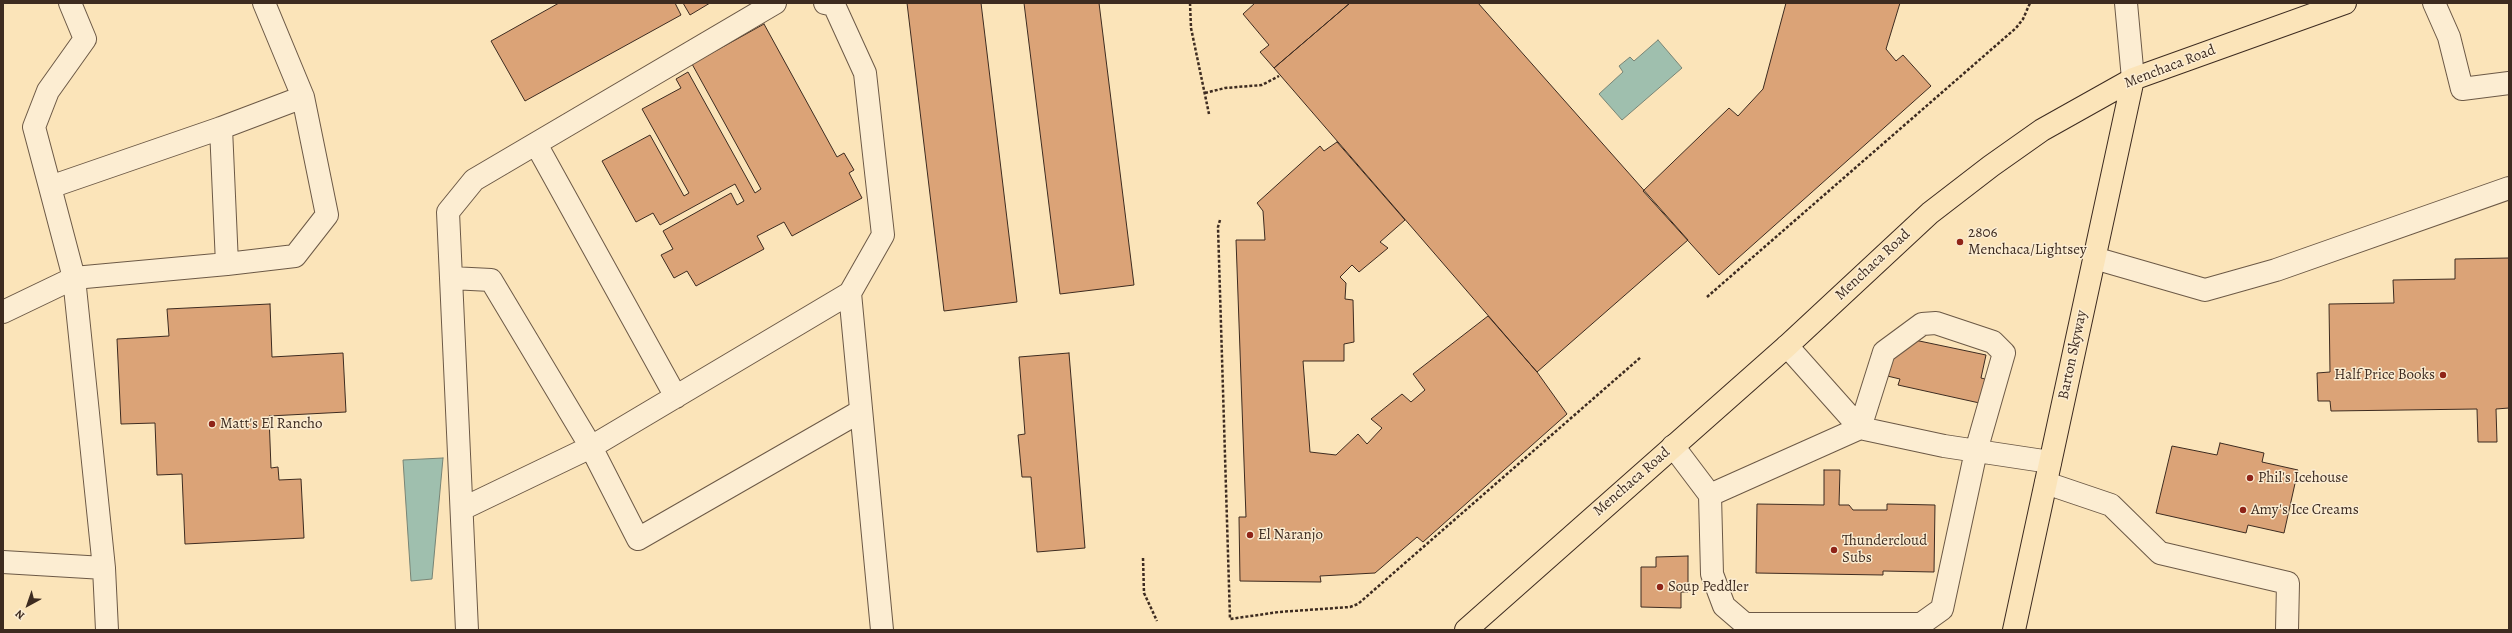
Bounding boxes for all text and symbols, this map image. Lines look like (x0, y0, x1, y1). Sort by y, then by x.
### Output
street label: Menchaca Road (2122, 41, 2218, 93)
place label: 2806 Menchaca/Lightsey (1968, 224, 2087, 259)
street label: Menchaca Road (1832, 226, 1914, 304)
marker: 2806 Menchaca/Lightsey (1955, 237, 1965, 247)
street label: Barton Skyway (2055, 309, 2091, 401)
place label: Half Price Books (2334, 366, 2435, 384)
marker: Half Price Books (2438, 370, 2448, 380)
place label: Matt's El Rancho (220, 415, 322, 433)
marker: Matt's El Rancho (207, 419, 217, 429)
street label: Menchaca Road (1590, 444, 1674, 520)
place label: Phil's Icehouse (2258, 469, 2348, 487)
marker: Phil's Icehouse (2245, 473, 2255, 483)
place label: Amy's Ice Creams (2251, 501, 2359, 519)
marker: Amy's Ice Creams (2238, 505, 2248, 515)
place label: El Naranjo (1258, 526, 1323, 544)
marker: El Naranjo (1245, 530, 1255, 540)
place label: Thundercloud Subs (1842, 532, 1927, 567)
marker: Thundercloud Subs (1829, 545, 1839, 555)
place label: Soup Peddler (1668, 578, 1749, 596)
marker: Soup Peddler (1655, 582, 1665, 592)
north arrow (8, 585, 48, 625)
text: N (12, 606, 28, 623)

